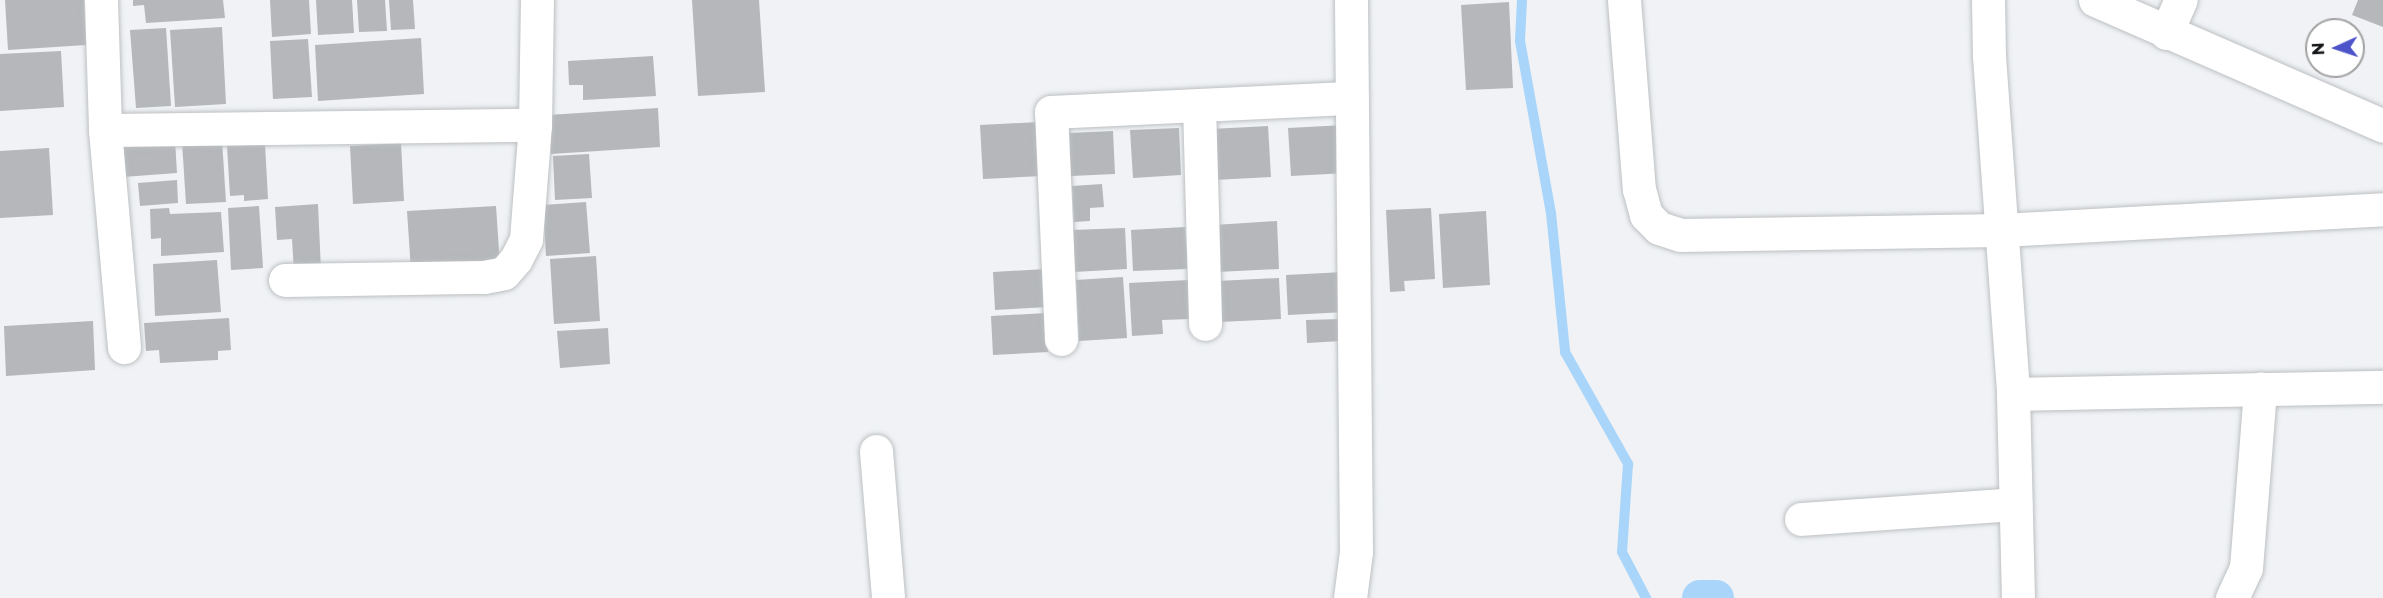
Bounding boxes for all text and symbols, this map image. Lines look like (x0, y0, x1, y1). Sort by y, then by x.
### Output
north arrow (2305, 18, 2365, 78)
text: N (2309, 42, 2328, 56)

